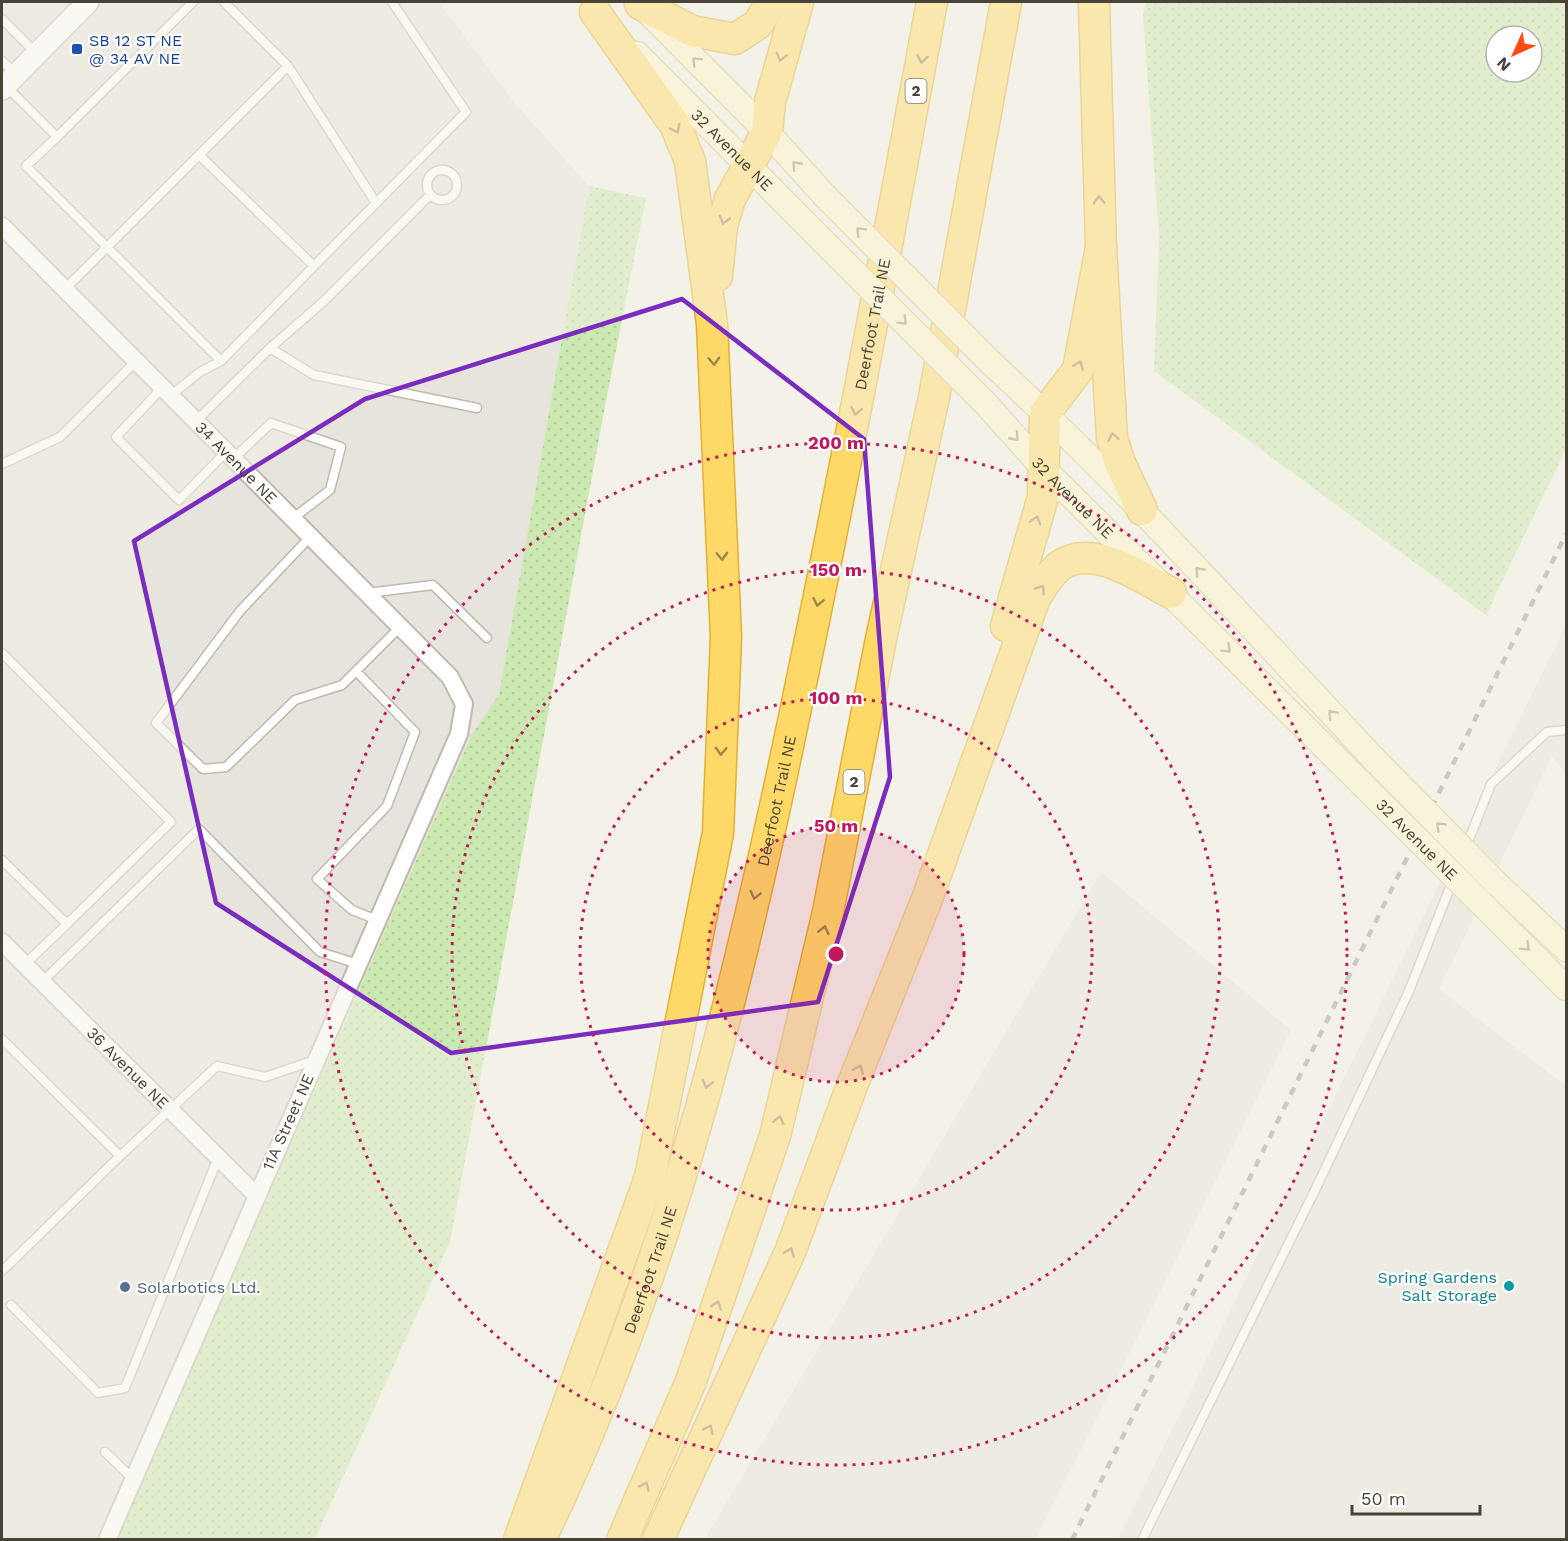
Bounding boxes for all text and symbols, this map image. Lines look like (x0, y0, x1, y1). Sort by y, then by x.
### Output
north arrow (1484, 24, 1544, 84)
place label: SB 12 ST NE @ 34 AV NE (89, 31, 182, 68)
marker: SB 12 ST NE @ 34 AV NE (70, 42, 84, 56)
one-way arrow (776, 52, 789, 62)
text: N (1493, 53, 1515, 75)
one-way arrow (916, 54, 929, 64)
one-way arrow (693, 58, 704, 69)
road number: 2 (906, 79, 926, 103)
street label: 32 Avenue NE (688, 105, 777, 195)
one-way arrow (669, 122, 680, 133)
one-way arrow (792, 161, 803, 171)
one-way arrow (1093, 196, 1106, 205)
one-way arrow (719, 215, 732, 225)
one-way arrow (856, 227, 867, 238)
street label: Deerfoot Trail NE (850, 257, 894, 392)
one-way arrow (896, 314, 907, 325)
one-way arrow (707, 357, 720, 366)
one-way arrow (1071, 361, 1084, 371)
one-way arrow (850, 405, 863, 415)
street label: 34 Avenue NE (192, 417, 281, 507)
one-way arrow (1008, 430, 1019, 441)
text: 200 m (808, 432, 864, 453)
one-way arrow (1107, 432, 1120, 442)
street label: 32 Avenue NE (1028, 453, 1118, 542)
one-way arrow (1029, 515, 1041, 526)
one-way arrow (716, 552, 729, 561)
text: 150 m (810, 559, 862, 580)
one-way arrow (1195, 568, 1206, 578)
one-way arrow (1034, 584, 1045, 595)
one-way arrow (812, 597, 825, 607)
one-way arrow (1219, 641, 1230, 652)
text: 100 m (809, 687, 863, 708)
one-way arrow (1328, 710, 1339, 721)
street label: Deerfoot Trail NE (753, 734, 800, 868)
one-way arrow (715, 747, 728, 756)
road number: 2 (844, 770, 864, 794)
street label: 32 Avenue NE (1373, 795, 1462, 884)
text: 50 m (814, 815, 858, 836)
one-way arrow (1437, 823, 1448, 834)
one-way arrow (750, 889, 762, 900)
one-way arrow (817, 925, 830, 935)
one-way arrow (1518, 940, 1529, 951)
centre of rings (826, 944, 846, 964)
street label: 36 Avenue NE (83, 1023, 173, 1112)
one-way arrow (852, 1065, 864, 1076)
street label: 11A Street NE (258, 1071, 318, 1173)
one-way arrow (701, 1079, 714, 1089)
one-way arrow (771, 1115, 784, 1125)
street label: Deerfoot Trail NE (619, 1204, 680, 1336)
one-way arrow (783, 1247, 795, 1258)
place label: Spring Gardens Salt Storage (1378, 1268, 1497, 1305)
place label: Solarbotics Ltd. (137, 1278, 261, 1297)
marker: Spring Gardens Salt Storage (1502, 1279, 1516, 1293)
marker: Solarbotics Ltd. (118, 1280, 132, 1294)
one-way arrow (710, 1300, 723, 1311)
one-way arrow (701, 1425, 713, 1436)
scale bar (1352, 1478, 1480, 1516)
one-way arrow (638, 1481, 650, 1492)
text: 50 m (1361, 1488, 1406, 1509)

